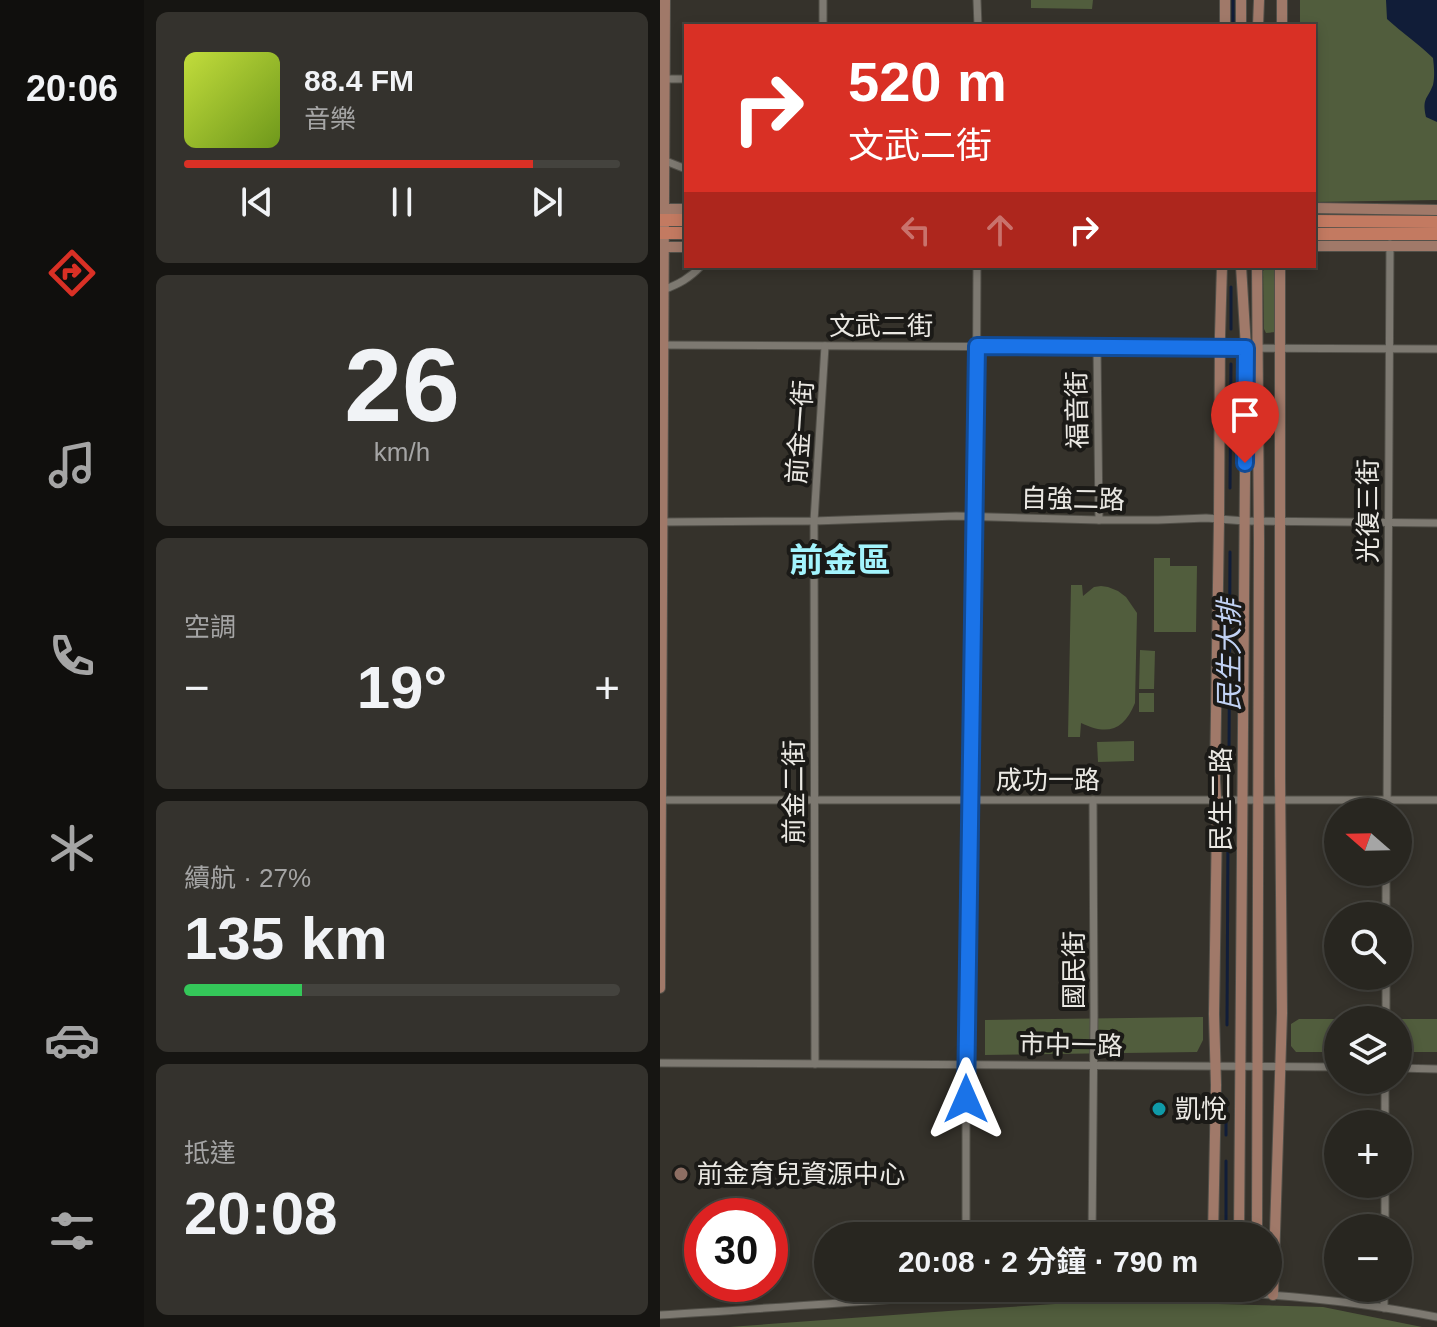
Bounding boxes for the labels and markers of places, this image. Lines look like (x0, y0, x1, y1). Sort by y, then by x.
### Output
pin (1211, 381, 1279, 463)
place label: 凱悅 (1175, 1094, 1227, 1124)
marker: 凱悅 (1150, 1100, 1168, 1118)
place label: 前金育兒資源中心 (697, 1159, 905, 1189)
marker: 前金育兒資源中心 (672, 1165, 690, 1183)

